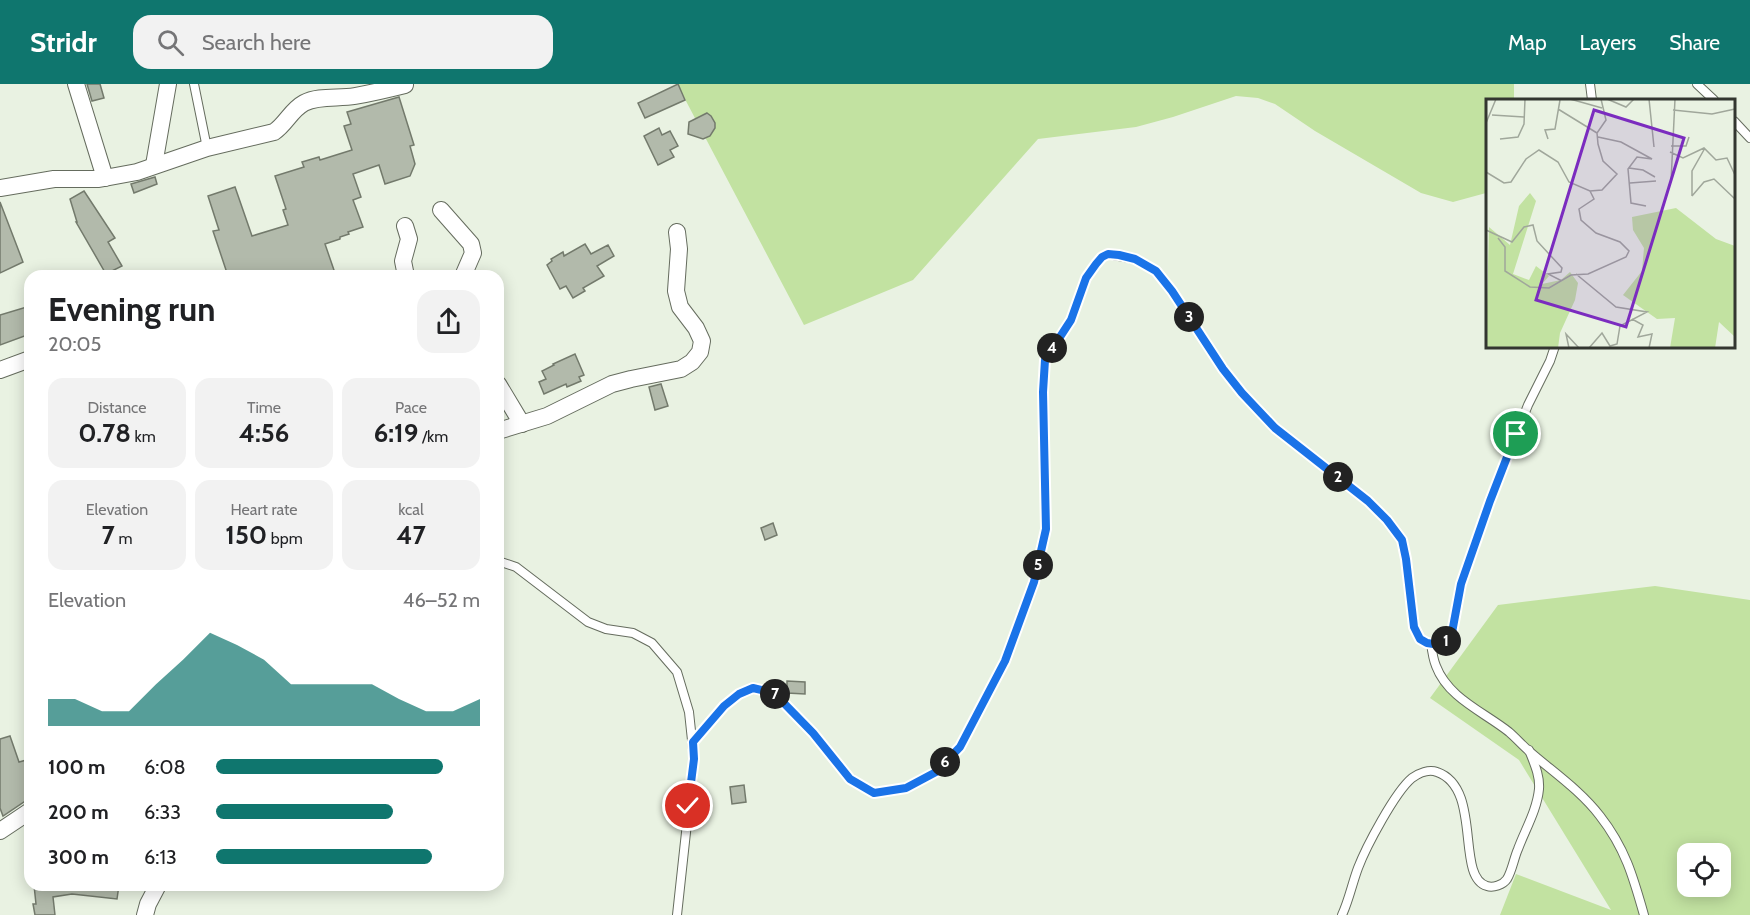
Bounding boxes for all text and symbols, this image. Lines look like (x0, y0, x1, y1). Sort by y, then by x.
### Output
search box (133, 15, 553, 69)
text: Stridr (30, 25, 97, 59)
icon: search (154, 26, 187, 59)
text: Search here (202, 29, 311, 56)
text: Map (1508, 30, 1547, 55)
text: Layers (1580, 30, 1636, 55)
text: Share (1669, 30, 1720, 55)
inset map (1486, 99, 1735, 348)
text: Evening run (48, 289, 215, 329)
button: share (417, 290, 480, 353)
pin: 3 (1174, 302, 1204, 332)
text: 3 (1185, 307, 1193, 326)
text: 20:05 (48, 332, 101, 356)
pin: 4 (1037, 333, 1067, 363)
text: 4 (1047, 338, 1057, 357)
text: Distance (88, 398, 146, 417)
text: Time (247, 398, 281, 417)
text: Pace (395, 398, 427, 417)
pin (1490, 408, 1541, 459)
text: 0.78 (78, 417, 131, 449)
text: 4:56 (239, 417, 289, 449)
text: 6:19 (374, 417, 418, 449)
icon: arrive (1499, 417, 1532, 450)
text: km (131, 427, 156, 446)
text: /km (418, 427, 448, 446)
pin: 2 (1323, 462, 1353, 492)
text: 2 (1334, 467, 1342, 486)
text: Elevation (86, 500, 148, 519)
text: Heart rate (231, 500, 297, 519)
text: kcal (398, 500, 424, 519)
text: 7 (102, 519, 115, 551)
text: 150 (225, 519, 267, 551)
text: 47 (396, 519, 426, 551)
text: m (115, 529, 132, 548)
text: bpm (267, 529, 303, 548)
pin: 5 (1023, 550, 1053, 580)
text: 5 (1034, 555, 1042, 574)
text: Elevation (48, 588, 126, 612)
text: 46–52 m (403, 588, 480, 612)
pin: 1 (1431, 626, 1461, 656)
text: 1 (1443, 631, 1449, 650)
pin: 7 (760, 679, 790, 709)
text: 7 (771, 684, 779, 703)
pin: 6 (930, 747, 960, 777)
text: 6 (941, 752, 950, 771)
text: 100 m (48, 755, 106, 779)
text: 6:08 (144, 755, 186, 779)
pin (662, 780, 713, 831)
icon: check (671, 789, 704, 822)
text: 200 m (48, 800, 109, 824)
text: 6:33 (144, 800, 181, 824)
map controls (1677, 843, 1731, 897)
button: locate (1677, 843, 1731, 897)
text: 300 m (48, 845, 109, 869)
text: 6:13 (144, 845, 177, 869)

